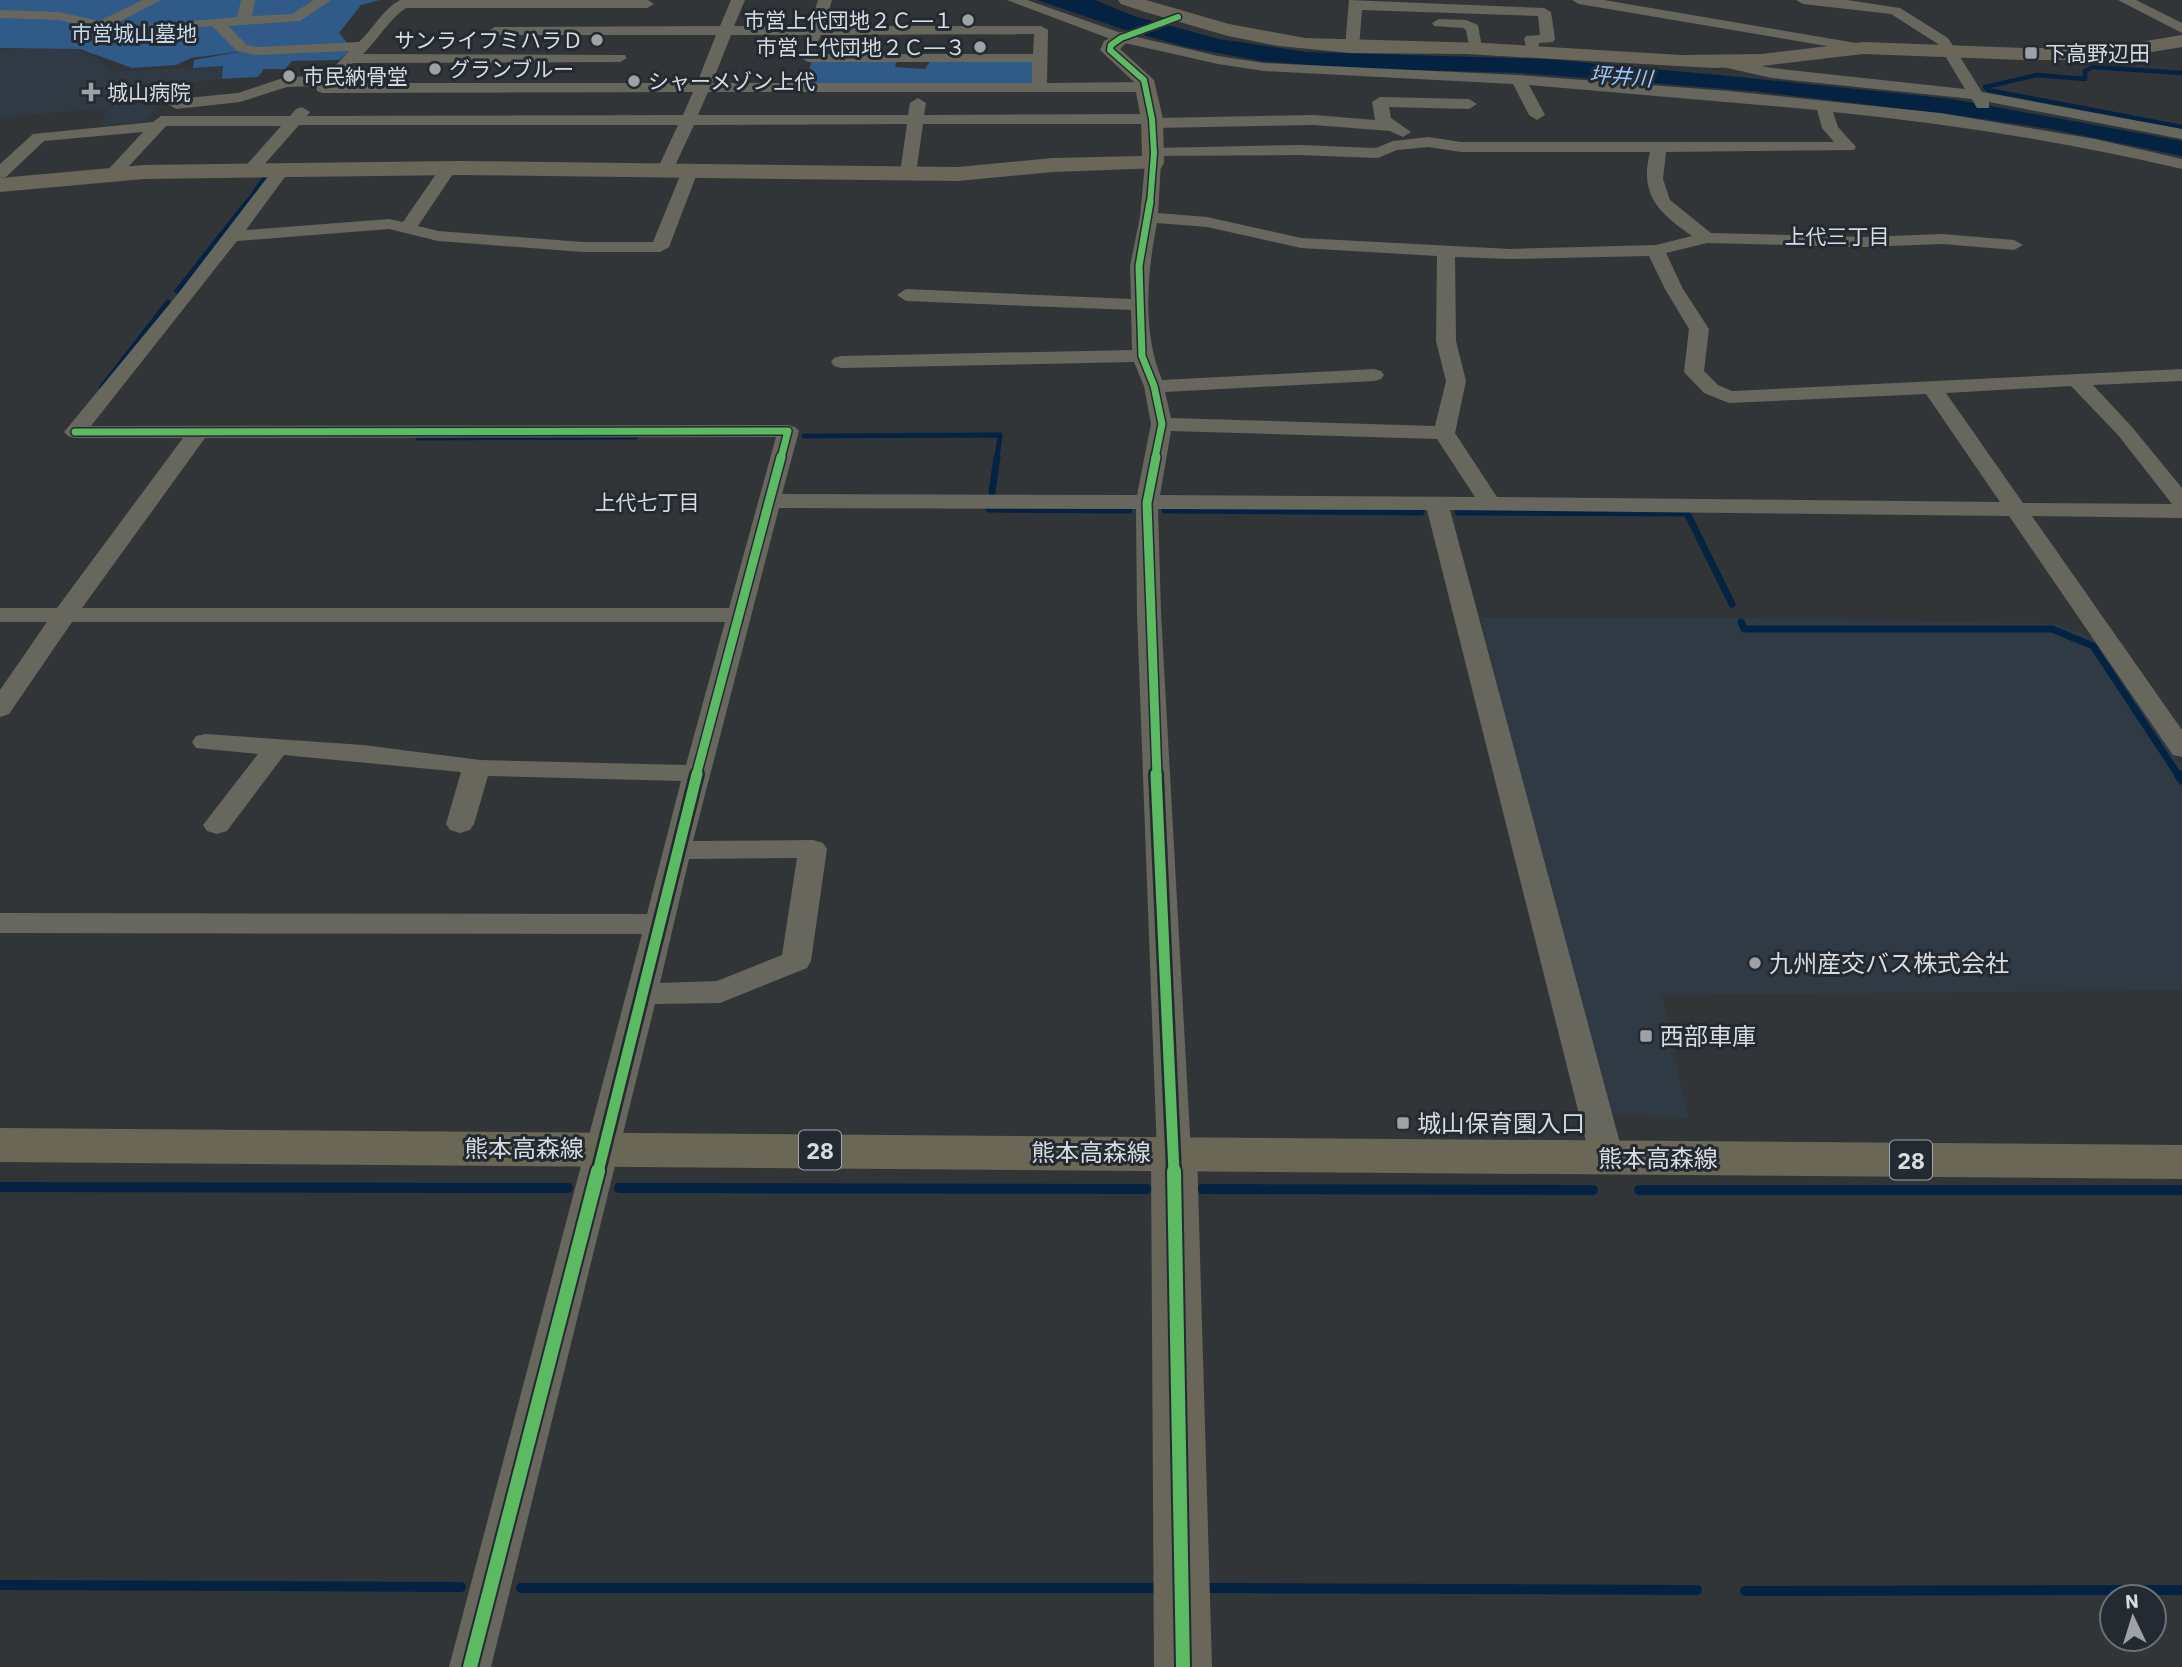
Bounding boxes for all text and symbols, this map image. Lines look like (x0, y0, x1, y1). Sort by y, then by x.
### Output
place label: 市営上代団地２Ｃ―１ (744, 6, 954, 34)
marker: 市営上代団地２Ｃ―１ (960, 12, 976, 28)
park label: 市営城山墓地 (71, 19, 197, 47)
place label: サンライフミハラＤ (394, 26, 583, 54)
marker: サンライフミハラＤ (589, 32, 605, 48)
place label: 市営上代団地２Ｃ―３ (756, 33, 966, 61)
marker: 市営上代団地２Ｃ―３ (972, 39, 988, 55)
place label: 下高野辺田 (2045, 39, 2150, 67)
marker: 下高野辺田 (2023, 45, 2039, 61)
place label: グランブルー (449, 55, 574, 83)
water label: 坪井川 (1589, 60, 1655, 92)
marker: グランブルー (427, 61, 443, 77)
place label: 市民納骨堂 (303, 62, 408, 90)
place label: シャーメゾン上代 (648, 67, 815, 95)
marker: 市民納骨堂 (281, 68, 297, 84)
marker: シャーメゾン上代 (626, 73, 642, 89)
place label: 城山病院 (107, 78, 191, 106)
marker: 城山病院 (81, 82, 101, 102)
district label: 上代三丁目 (1785, 222, 1890, 250)
district label: 上代七丁目 (595, 488, 700, 516)
place label: 九州産交バス株式会社 (1769, 947, 2009, 979)
marker: 九州産交バス株式会社 (1747, 955, 1763, 971)
place label: 西部車庫 (1660, 1020, 1756, 1052)
marker: 西部車庫 (1638, 1028, 1654, 1044)
place label: 城山保育園入口 (1417, 1107, 1585, 1139)
marker: 城山保育園入口 (1395, 1115, 1411, 1131)
road number: 28 (799, 1130, 841, 1170)
street label: 熊本高森線 (464, 1132, 584, 1164)
street label: 熊本高森線 (1031, 1136, 1151, 1168)
road number: 28 (1890, 1140, 1932, 1180)
street label: 熊本高森線 (1598, 1142, 1718, 1174)
north arrow (2098, 1583, 2168, 1653)
text: N (2124, 1589, 2140, 1613)

